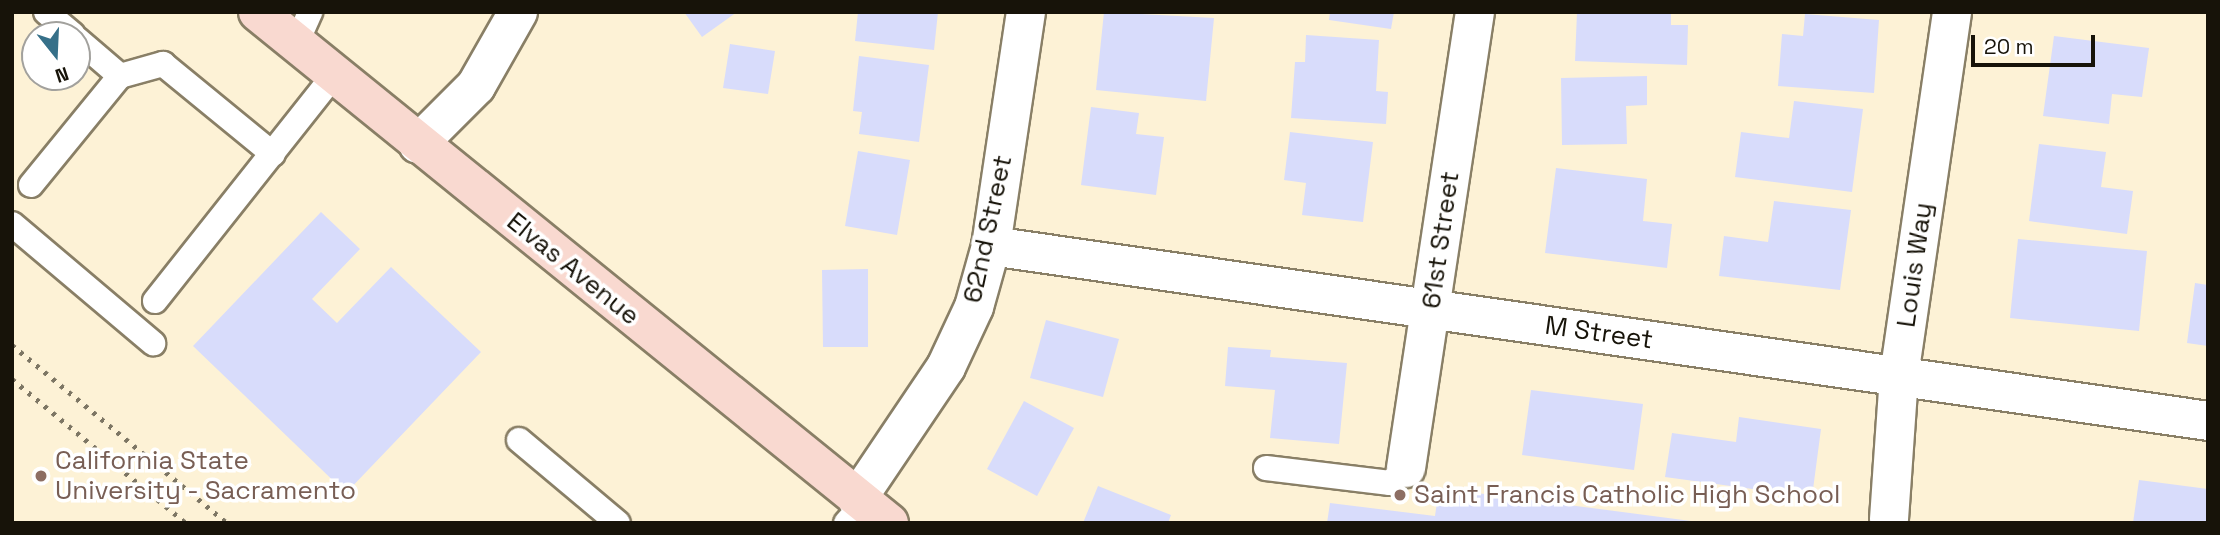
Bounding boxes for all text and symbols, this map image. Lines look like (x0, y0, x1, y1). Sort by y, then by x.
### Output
north arrow (21, 21, 91, 91)
scale bar (1975, 21, 2099, 65)
text: 20 m (1984, 33, 2034, 60)
text: N (52, 61, 72, 88)
street label: 62nd Street (957, 152, 1019, 306)
street label: 61st Street (1416, 169, 1466, 311)
street label: Louis Way (1891, 201, 1939, 329)
street label: Elvas Avenue (500, 206, 646, 332)
street label: M Street (1543, 310, 1655, 356)
place label: California State University - Sacramento (55, 445, 357, 506)
marker: California State University - Sacramento (33, 468, 49, 484)
place label: Saint Francis Catholic High School (1414, 479, 1840, 511)
marker: Saint Francis Catholic High School (1392, 487, 1408, 503)

